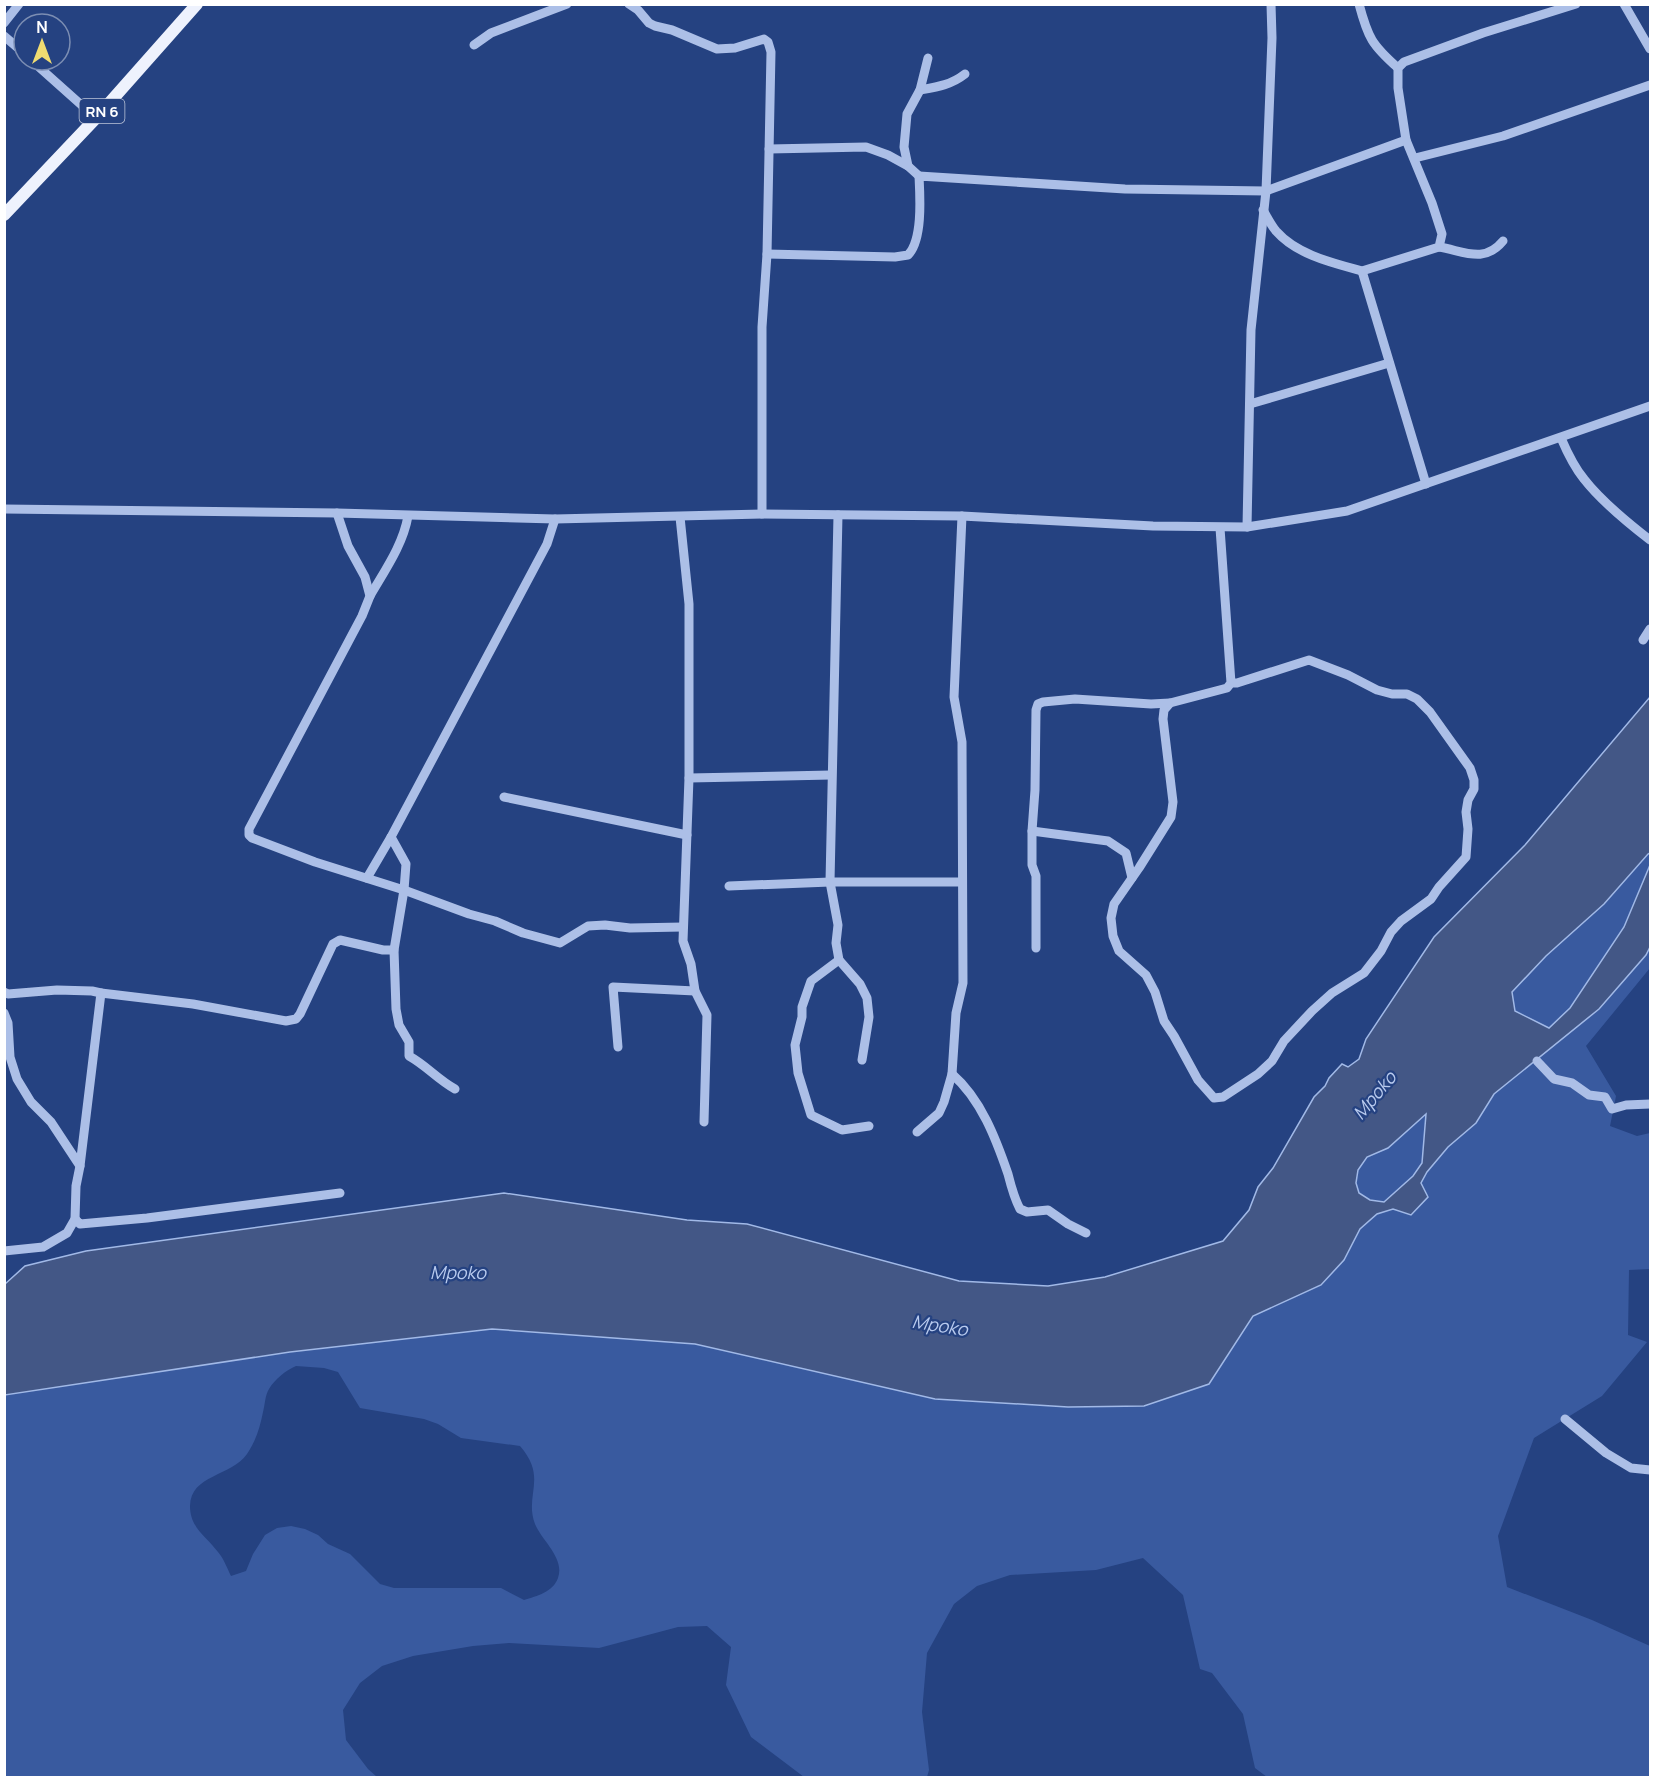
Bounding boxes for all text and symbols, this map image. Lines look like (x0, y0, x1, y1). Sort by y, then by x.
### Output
north arrow (12, 12, 72, 72)
text: N (36, 16, 48, 38)
road number: RN 6 (80, 99, 124, 123)
water label: Mpoko (1347, 1065, 1402, 1124)
water label: Mpoko (430, 1260, 487, 1284)
water label: Mpoko (911, 1309, 971, 1341)

